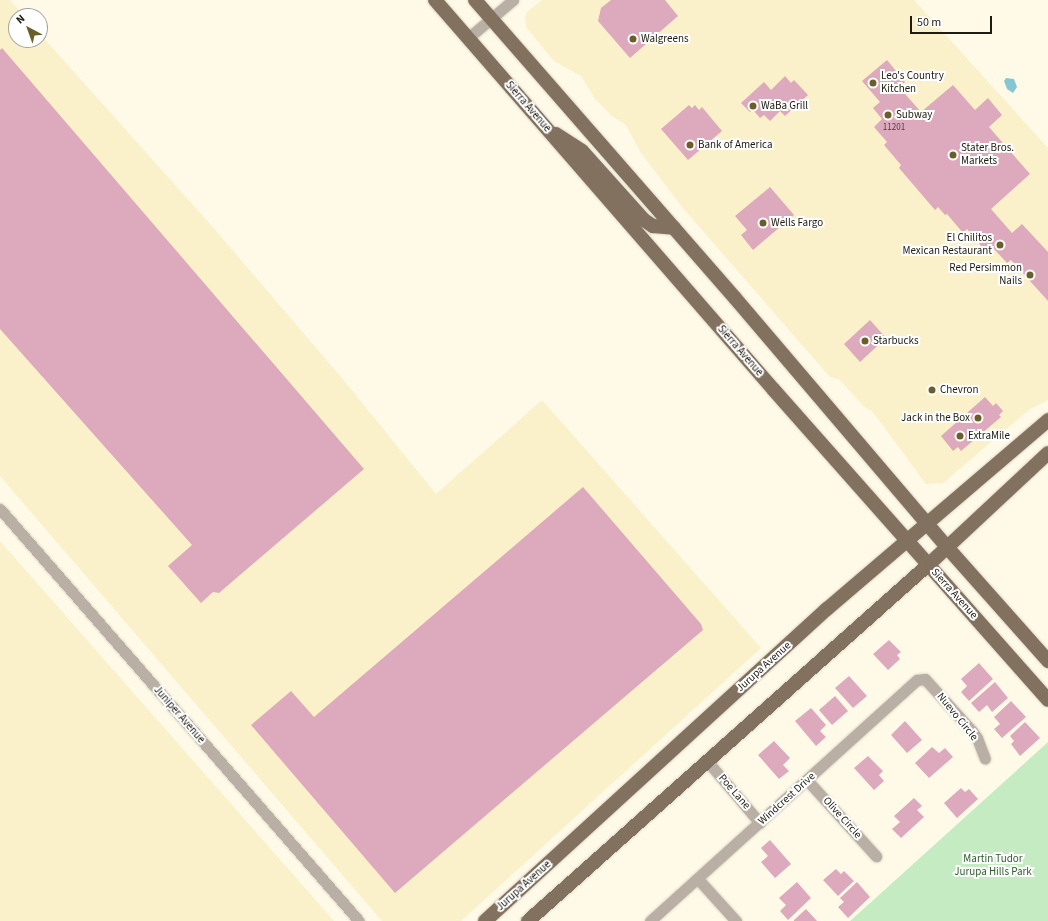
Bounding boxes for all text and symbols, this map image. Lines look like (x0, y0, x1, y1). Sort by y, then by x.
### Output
north arrow (8, 8, 48, 48)
scale bar (912, 8, 994, 34)
text: N (13, 11, 28, 27)
text: 50 m (917, 14, 941, 31)
place label: Walgreens (641, 32, 689, 46)
marker: Walgreens (628, 34, 638, 44)
place label: Leo's Country Kitchen (881, 70, 944, 96)
marker: Leo's Country Kitchen (868, 78, 878, 88)
street label: Sierra Avenue (502, 79, 554, 135)
place label: WaBa Grill (761, 99, 808, 113)
marker: WaBa Grill (748, 101, 758, 111)
place label: Subway (896, 108, 932, 122)
marker: Subway (883, 110, 893, 120)
house number: 11201 (883, 123, 905, 133)
place label: Bank of America (698, 138, 773, 152)
marker: Bank of America (685, 140, 695, 150)
place label: Stater Bros. Markets (961, 142, 1014, 168)
marker: Stater Bros. Markets (948, 150, 958, 160)
place label: Wells Fargo (771, 216, 823, 230)
marker: Wells Fargo (758, 218, 768, 228)
place label: El Chilitos Mexican Restaurant (903, 232, 992, 258)
marker: El Chilitos Mexican Restaurant (995, 240, 1005, 250)
place label: Red Persimmon Nails (949, 262, 1022, 288)
marker: Red Persimmon Nails (1025, 270, 1035, 280)
street label: Sierra Avenue (714, 323, 766, 379)
place label: Starbucks (873, 334, 919, 348)
marker: Starbucks (860, 336, 870, 346)
place label: Chevron (940, 383, 979, 397)
marker: Chevron (927, 385, 937, 395)
place label: Jack in the Box (901, 411, 970, 425)
marker: Jack in the Box (973, 413, 983, 423)
place label: ExtraMile (968, 429, 1010, 443)
marker: ExtraMile (955, 431, 965, 441)
street label: Sierra Avenue (928, 566, 980, 622)
street label: Jurupa Avenue (734, 639, 794, 695)
street label: Juniper Avenue (151, 684, 207, 746)
street label: Nuevo Circle (934, 690, 980, 744)
street label: Windcrest Drive (756, 770, 818, 828)
street label: Poe Lane (715, 772, 753, 812)
street label: Olive Circle (820, 794, 864, 842)
park label: Martin Tudor Jurupa Hills Park (954, 853, 1032, 879)
street label: Jurupa Avenue (494, 858, 554, 914)

